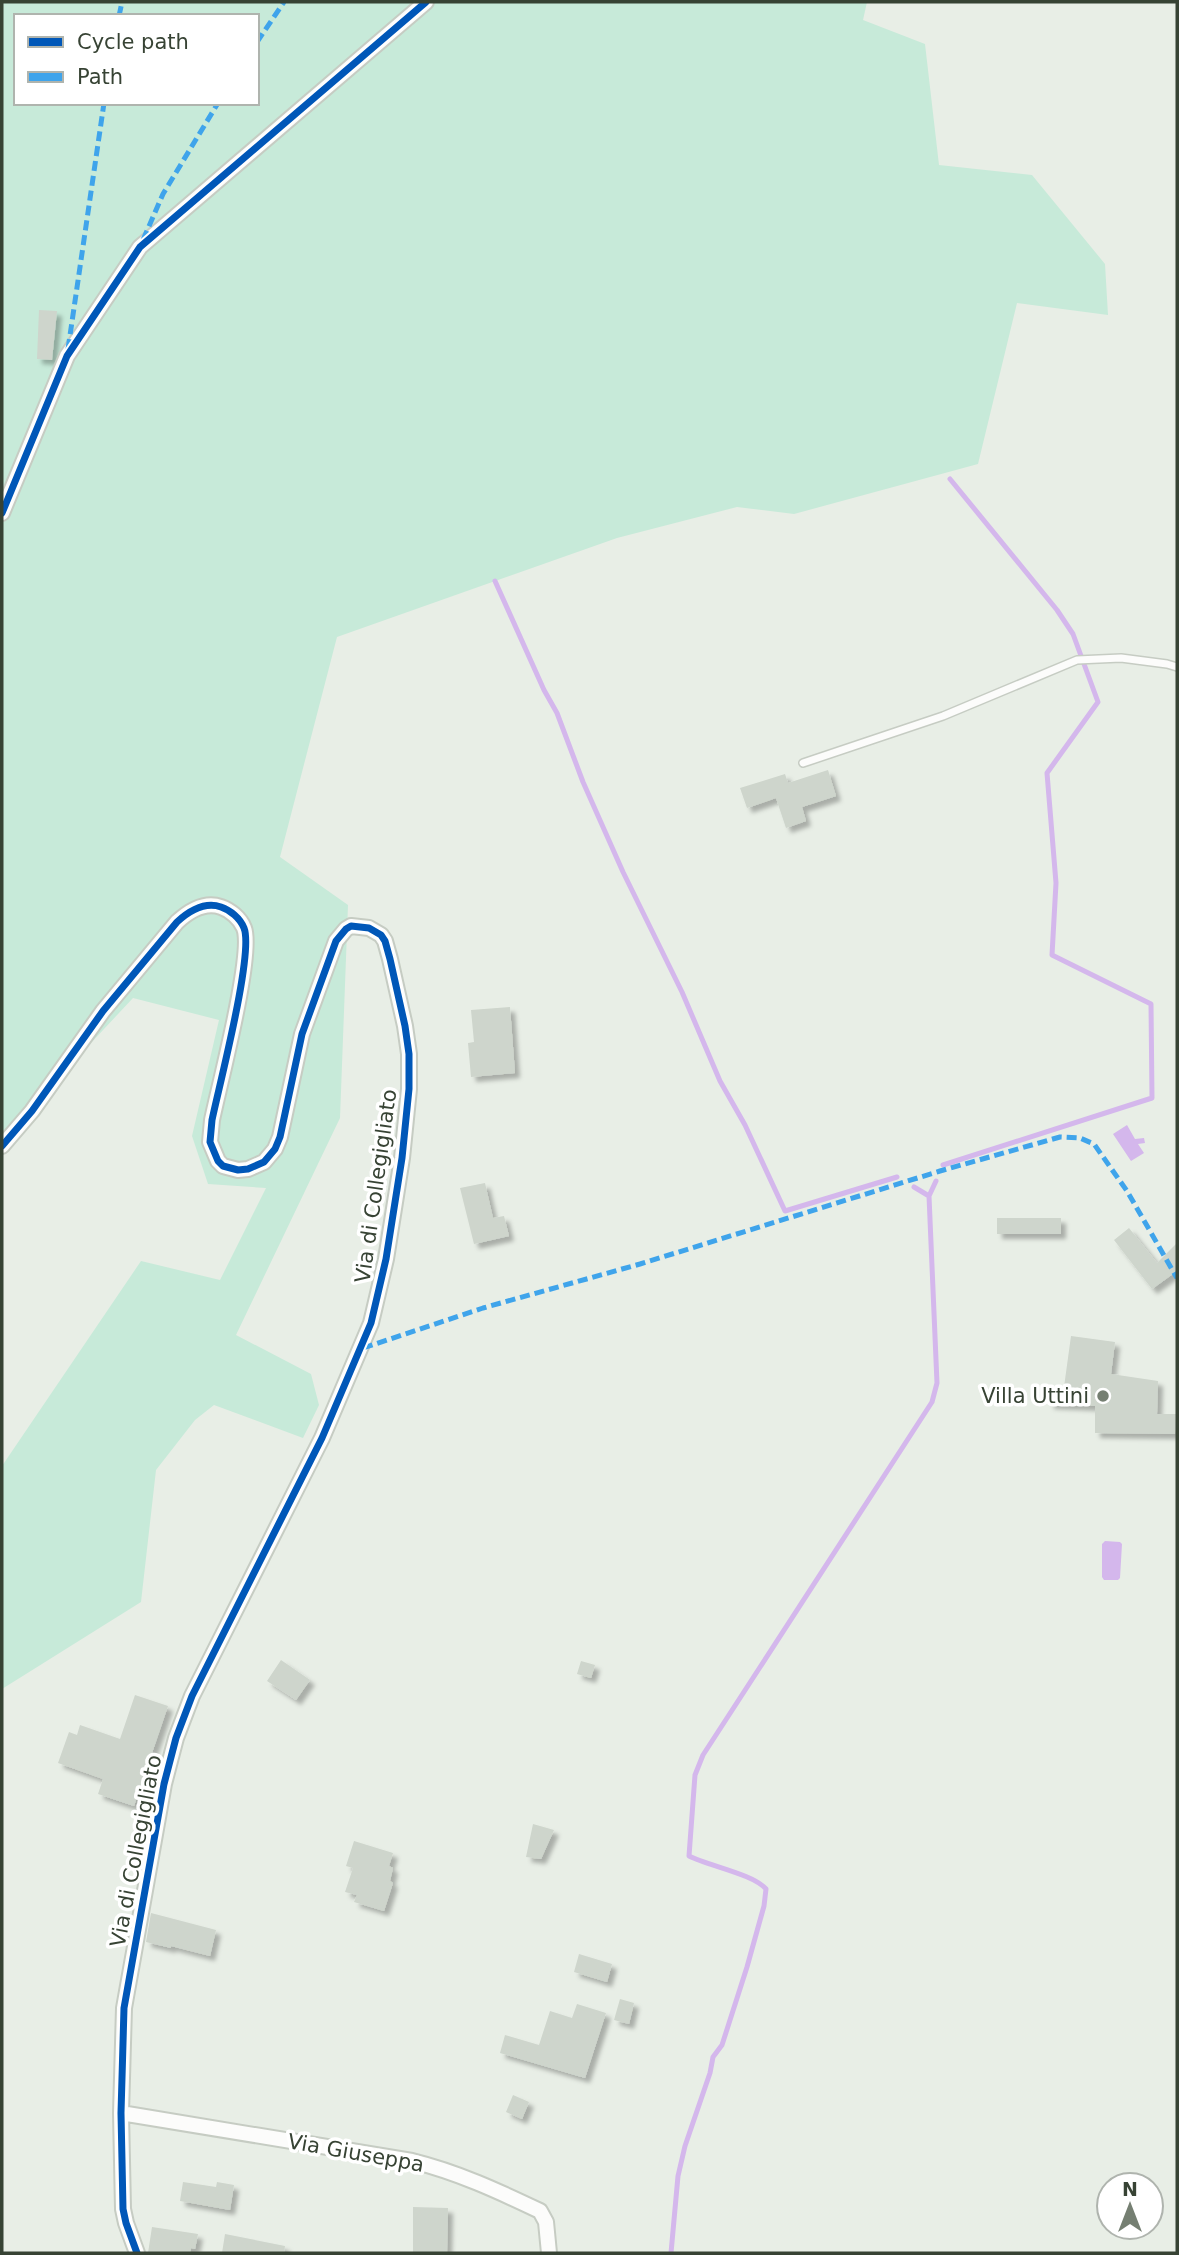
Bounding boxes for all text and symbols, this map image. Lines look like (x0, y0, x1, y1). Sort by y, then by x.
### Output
legend (14, 14, 259, 105)
text: Cycle path (77, 30, 189, 54)
text: Path (77, 65, 123, 89)
street label: Via di Collegigliato (351, 1088, 401, 1284)
place label: Villa Uttini (981, 1384, 1089, 1408)
marker: Villa Uttini (1095, 1388, 1111, 1404)
street label: Via di Collegigliato (106, 1753, 166, 1949)
street label: Via Giuseppa (286, 2129, 426, 2177)
north arrow (1095, 2171, 1165, 2241)
text: N (1122, 2178, 1138, 2200)

